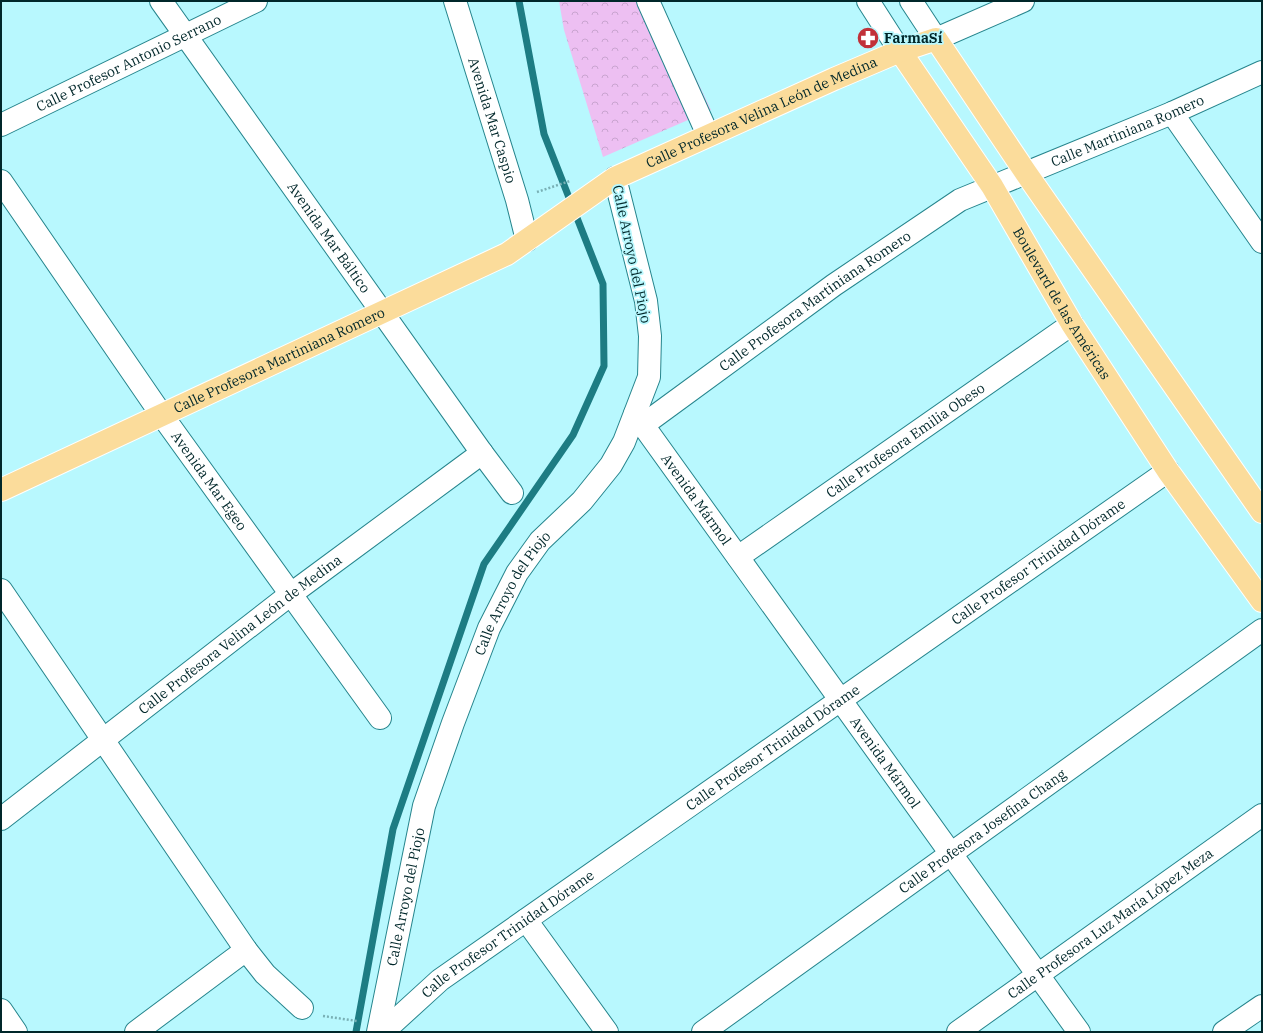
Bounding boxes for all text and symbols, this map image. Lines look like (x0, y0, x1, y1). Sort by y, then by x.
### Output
street label: Calle Profesor Antonio Serrano (33, 10, 224, 115)
pharmacy icon: FarmaSí (855, 25, 881, 51)
place label: FarmaSí (884, 29, 943, 47)
street label: Calle Profesora Velina León de Medina (643, 53, 880, 172)
street label: Avenida Mar Caspio (464, 55, 520, 185)
street label: Calle Martiniana Romero (1048, 91, 1207, 171)
street label: Avenida Mar Báltico (283, 178, 374, 296)
street label: Calle Arroyo del Piojo (609, 183, 655, 325)
street label: Boulevard de las Américas (1009, 224, 1115, 383)
street label: Calle Profesora Martiniana Romero (715, 227, 914, 375)
street label: Calle Profesora Martiniana Romero (171, 303, 388, 417)
street label: Calle Profesora Emilia Obeso (822, 379, 988, 502)
street label: Avenida Mar Egeo (167, 428, 251, 534)
street label: Avenida Mármol (657, 450, 735, 549)
street label: Calle Profesor Trinidad Dórame (948, 495, 1129, 629)
street label: Calle Arroyo del Piojo (470, 527, 554, 658)
street label: Calle Profesora Velina León de Medina (135, 550, 346, 718)
street label: Calle Profesor Trinidad Dórame (682, 680, 863, 814)
street label: Avenida Mármol (846, 713, 924, 812)
street label: Calle Profesora Josefina Chang (895, 765, 1070, 897)
street label: Calle Arroyo del Piojo (383, 826, 428, 968)
street label: Calle Profesora Luz María López Meza (1004, 844, 1217, 1003)
street label: Calle Profesor Trinidad Dórame (417, 866, 598, 1002)

